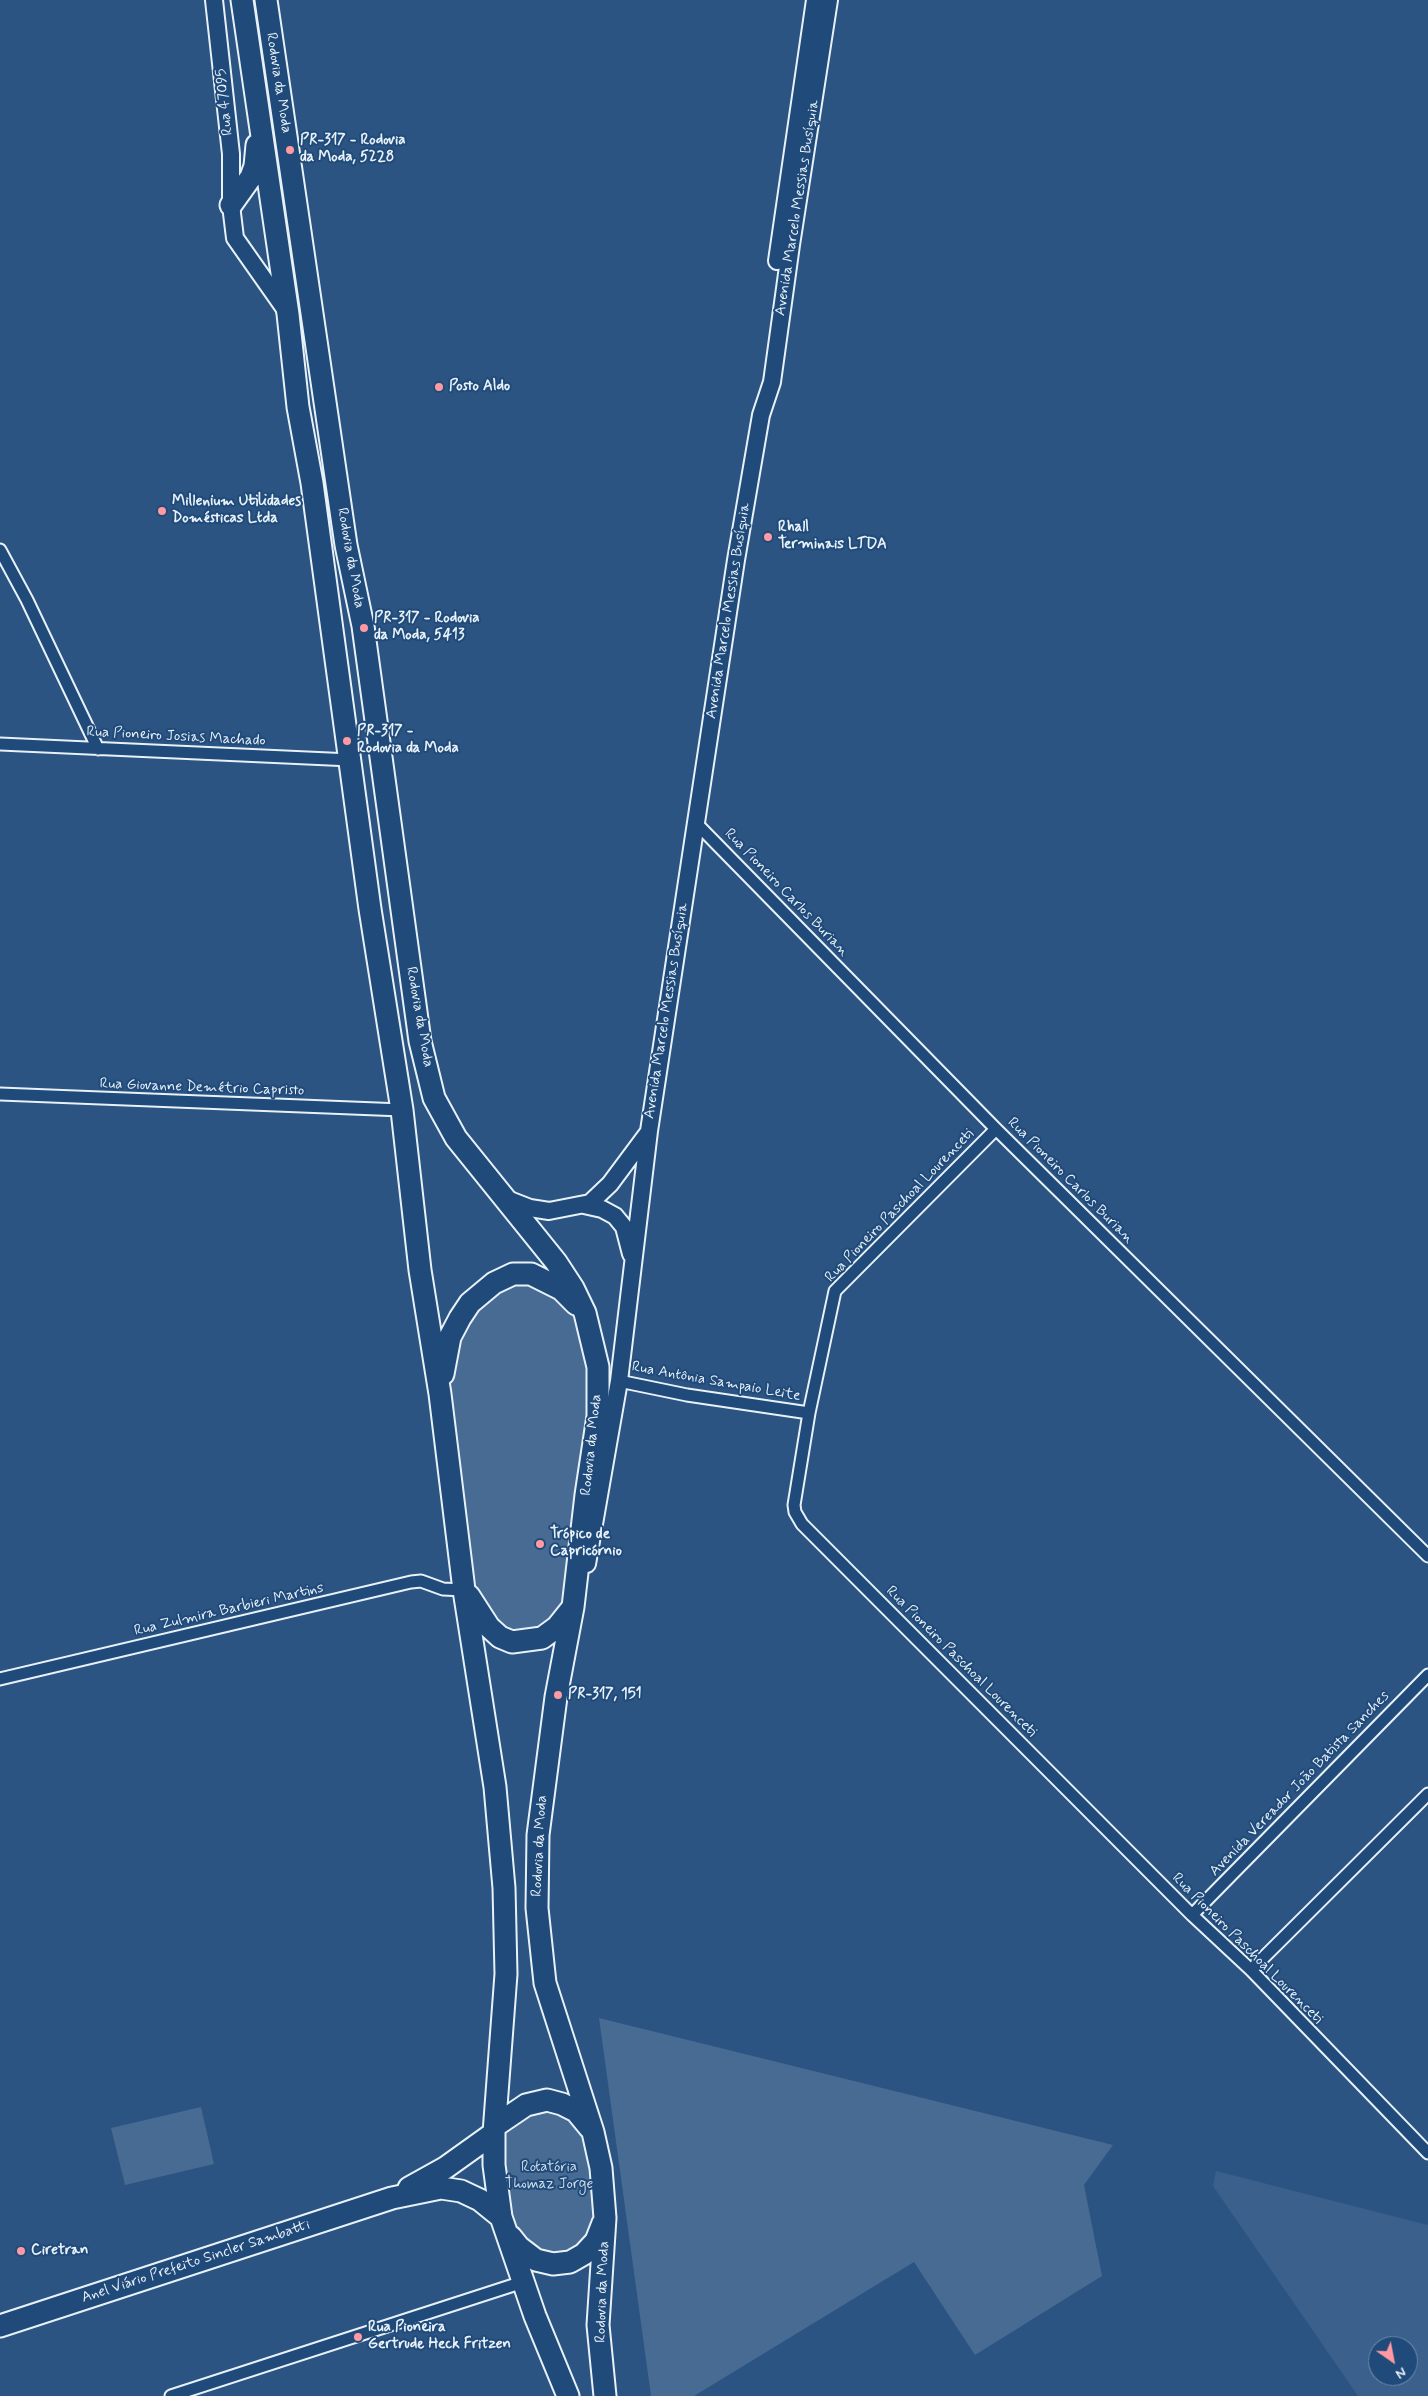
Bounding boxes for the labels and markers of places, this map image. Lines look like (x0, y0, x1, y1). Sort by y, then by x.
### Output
place label: PR-317 - Rodovia da Moda, 5228 (300, 132, 406, 167)
marker: PR-317 - Rodovia da Moda, 5228 (284, 144, 296, 156)
place label: Posto Aldo (449, 378, 510, 396)
marker: Posto Aldo (433, 381, 445, 393)
place label: Millenium Utilidades Domésticas Ltda (172, 493, 301, 528)
marker: Millenium Utilidades Domésticas Ltda (156, 505, 168, 517)
place label: Rhall Terminais LTDA (778, 519, 887, 554)
marker: Rhall Terminais LTDA (762, 531, 774, 543)
place label: PR-317 - Rodovia da Moda, 5413 (374, 610, 480, 645)
marker: PR-317 - Rodovia da Moda, 5413 (358, 622, 370, 634)
place label: PR-317 - Rodovia da Moda (357, 723, 459, 758)
marker: PR-317 - Rodovia da Moda (341, 735, 353, 747)
place label: Trópico de Capricórnio (550, 1526, 622, 1561)
marker: Trópico de Capricórnio (534, 1538, 546, 1550)
place label: PR-317, 151 (568, 1686, 642, 1704)
marker: PR-317, 151 (552, 1689, 564, 1701)
place label: Ciretran (31, 2242, 88, 2260)
marker: Ciretran (15, 2245, 27, 2257)
place label: Rua Pioneira Gertrude Heck Fritzen (368, 2319, 511, 2354)
marker: Rua Pioneira Gertrude Heck Fritzen (352, 2331, 364, 2343)

